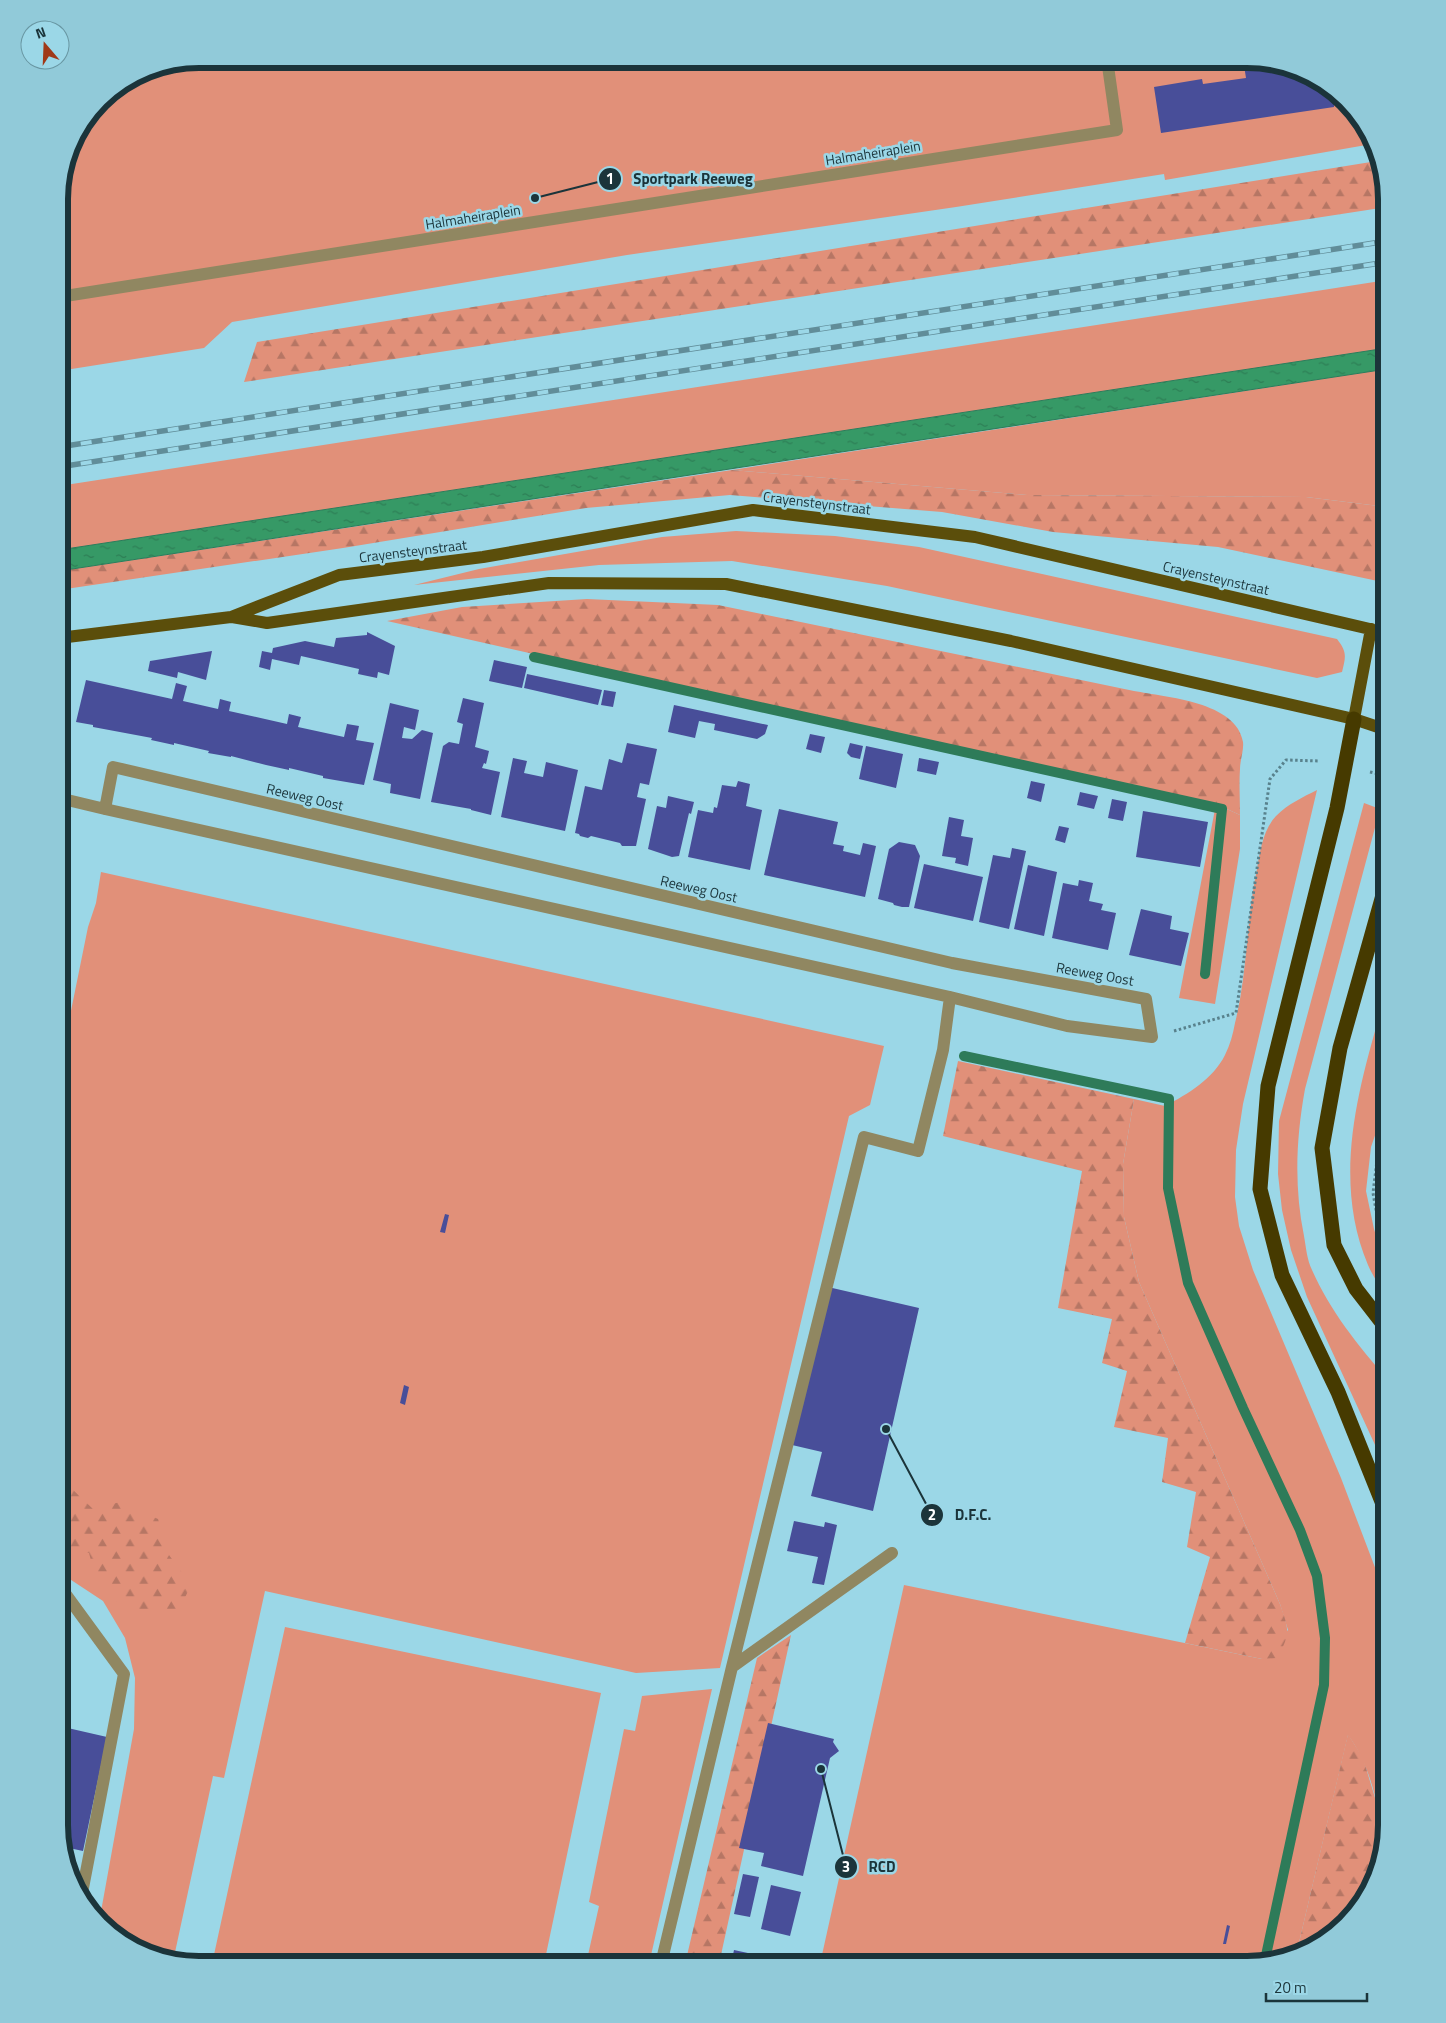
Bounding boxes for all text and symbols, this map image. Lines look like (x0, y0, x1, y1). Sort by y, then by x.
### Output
north arrow (20, 20, 70, 70)
text: N (33, 21, 49, 44)
street label: Halmaheiraplein (824, 135, 922, 170)
callout: Sportpark Reeweg (598, 164, 762, 194)
text: 1 (606, 167, 614, 190)
text: Sportpark Reeweg (633, 167, 753, 190)
street label: Halmaheiraplein (424, 199, 522, 234)
street label: Crayensteynstraat (762, 485, 872, 520)
street label: Crayensteynstraat (358, 533, 468, 568)
street label: Crayensteynstraat (1161, 555, 1271, 600)
street label: Reeweg Oost (264, 777, 346, 816)
street label: Reeweg Oost (658, 869, 740, 908)
street label: Reeweg Oost (1055, 956, 1136, 991)
callout: D.F.C. (919, 1500, 1001, 1530)
text: 2 (928, 1503, 936, 1526)
text: D.F.C. (955, 1503, 991, 1526)
callout: RCD (834, 1852, 906, 1882)
text: 3 (842, 1855, 850, 1878)
text: RCD (868, 1855, 896, 1878)
scale bar (1266, 1970, 1367, 2002)
text: 20 m (1274, 1976, 1307, 1999)

